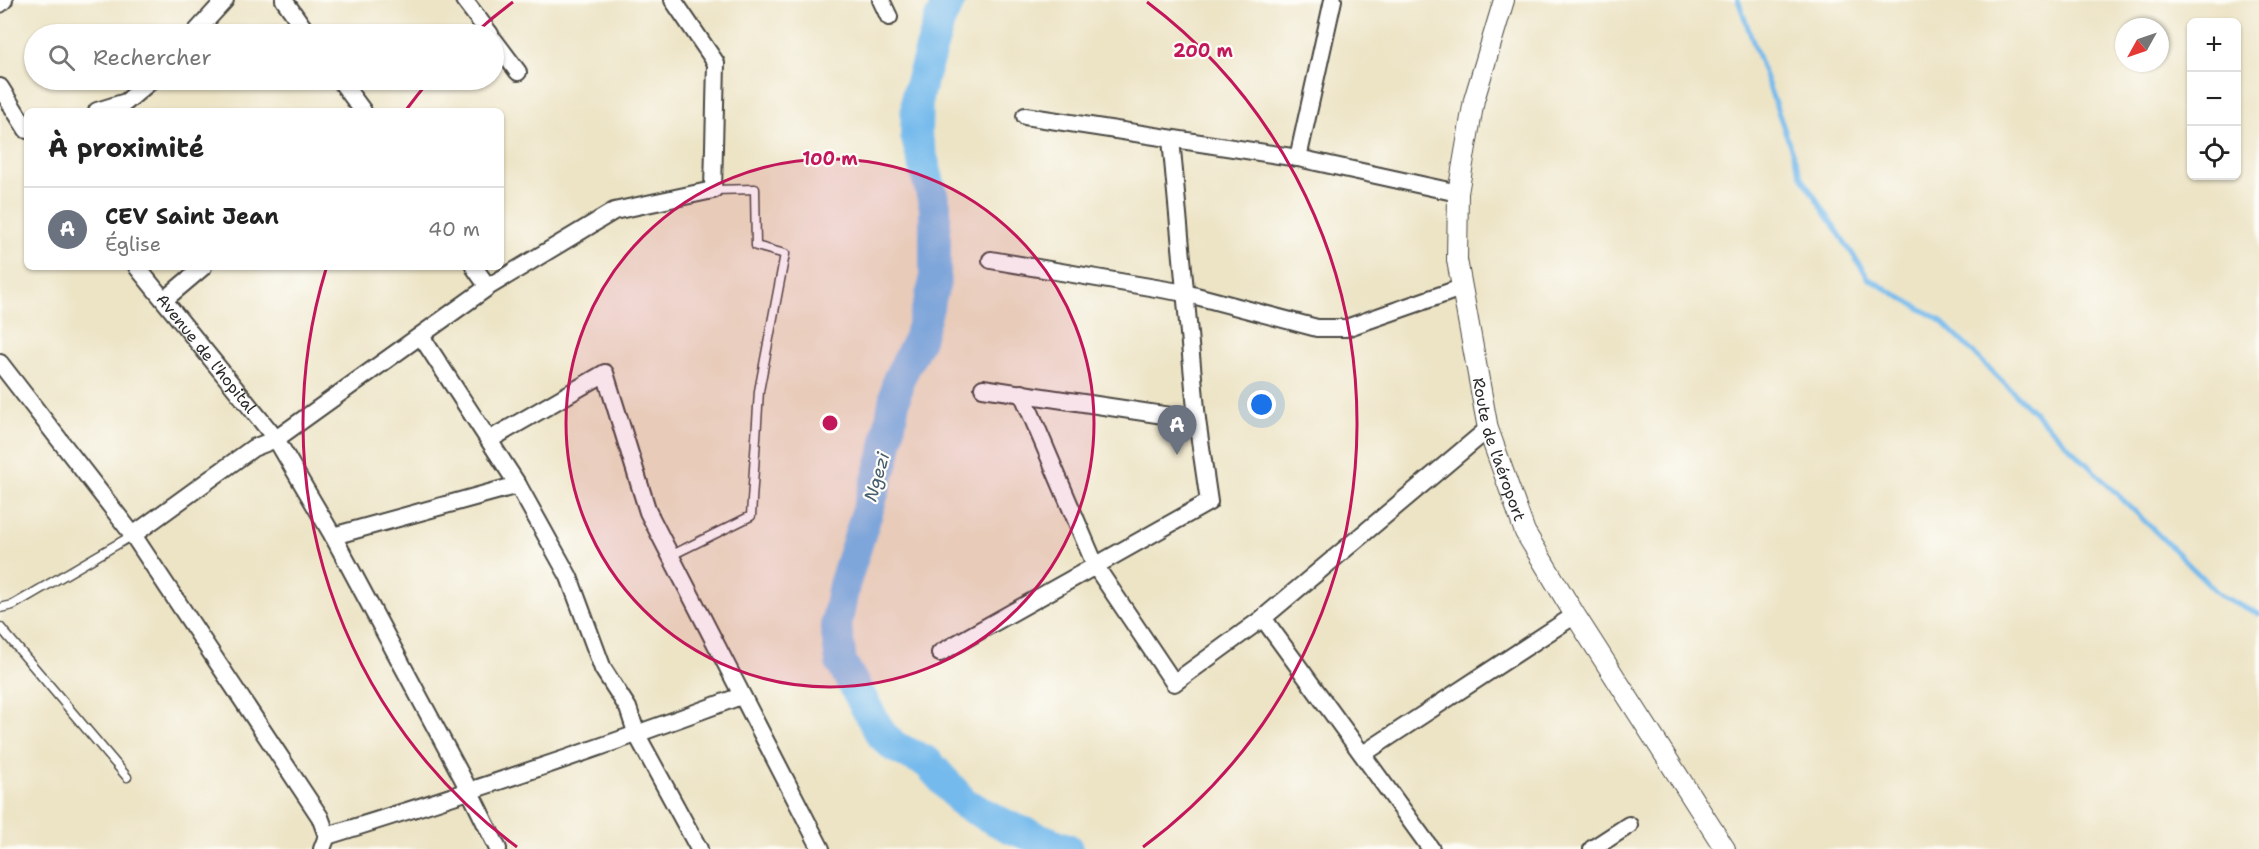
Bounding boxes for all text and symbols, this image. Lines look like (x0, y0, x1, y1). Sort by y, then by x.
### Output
north arrow (2115, 18, 2169, 72)
map controls (2187, 18, 2241, 180)
button: + (2187, 18, 2241, 72)
search box (24, 24, 504, 90)
text: 200 m (1173, 39, 1234, 63)
icon: search (45, 41, 78, 74)
text: Rechercher (93, 43, 212, 72)
button: − (2187, 72, 2241, 126)
button: locate (2187, 126, 2241, 180)
text: À proximité (48, 130, 204, 165)
text: 100 m (802, 147, 858, 171)
text: CEV Saint Jean (105, 202, 279, 231)
text: A (60, 216, 75, 242)
text: 40 m (428, 216, 480, 242)
text: Église (105, 231, 161, 257)
street label: Avenue de l'hopital (152, 290, 261, 418)
street label: Route de l'aéroport (1468, 376, 1530, 524)
your location (1247, 390, 1276, 419)
pin: A (1158, 406, 1196, 455)
centre of rings (820, 413, 840, 433)
water label: Ngezi (859, 449, 896, 504)

